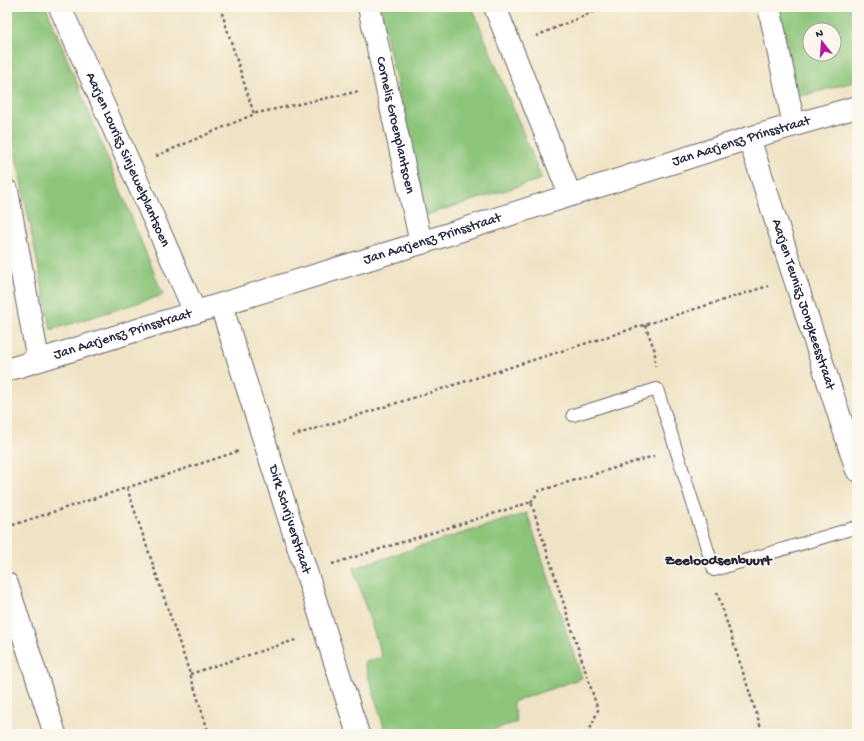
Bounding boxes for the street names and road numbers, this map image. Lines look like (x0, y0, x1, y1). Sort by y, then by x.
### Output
street label: Cornelis Groenplantsoen (372, 55, 418, 196)
street label: Aarjen Lourisz Sinjewelplantsoen (82, 70, 174, 250)
street label: Jan Aarjensz Prinsstraat (670, 112, 813, 171)
street label: Jan Aarjensz Prinsstraat (361, 209, 505, 269)
street label: Aarjen Teunisz Jongkeesstraat (767, 217, 839, 393)
street label: Jan Aarjensz Prinsstraat (52, 305, 195, 364)
street label: Dirk Schrijverstraat (264, 462, 315, 577)

